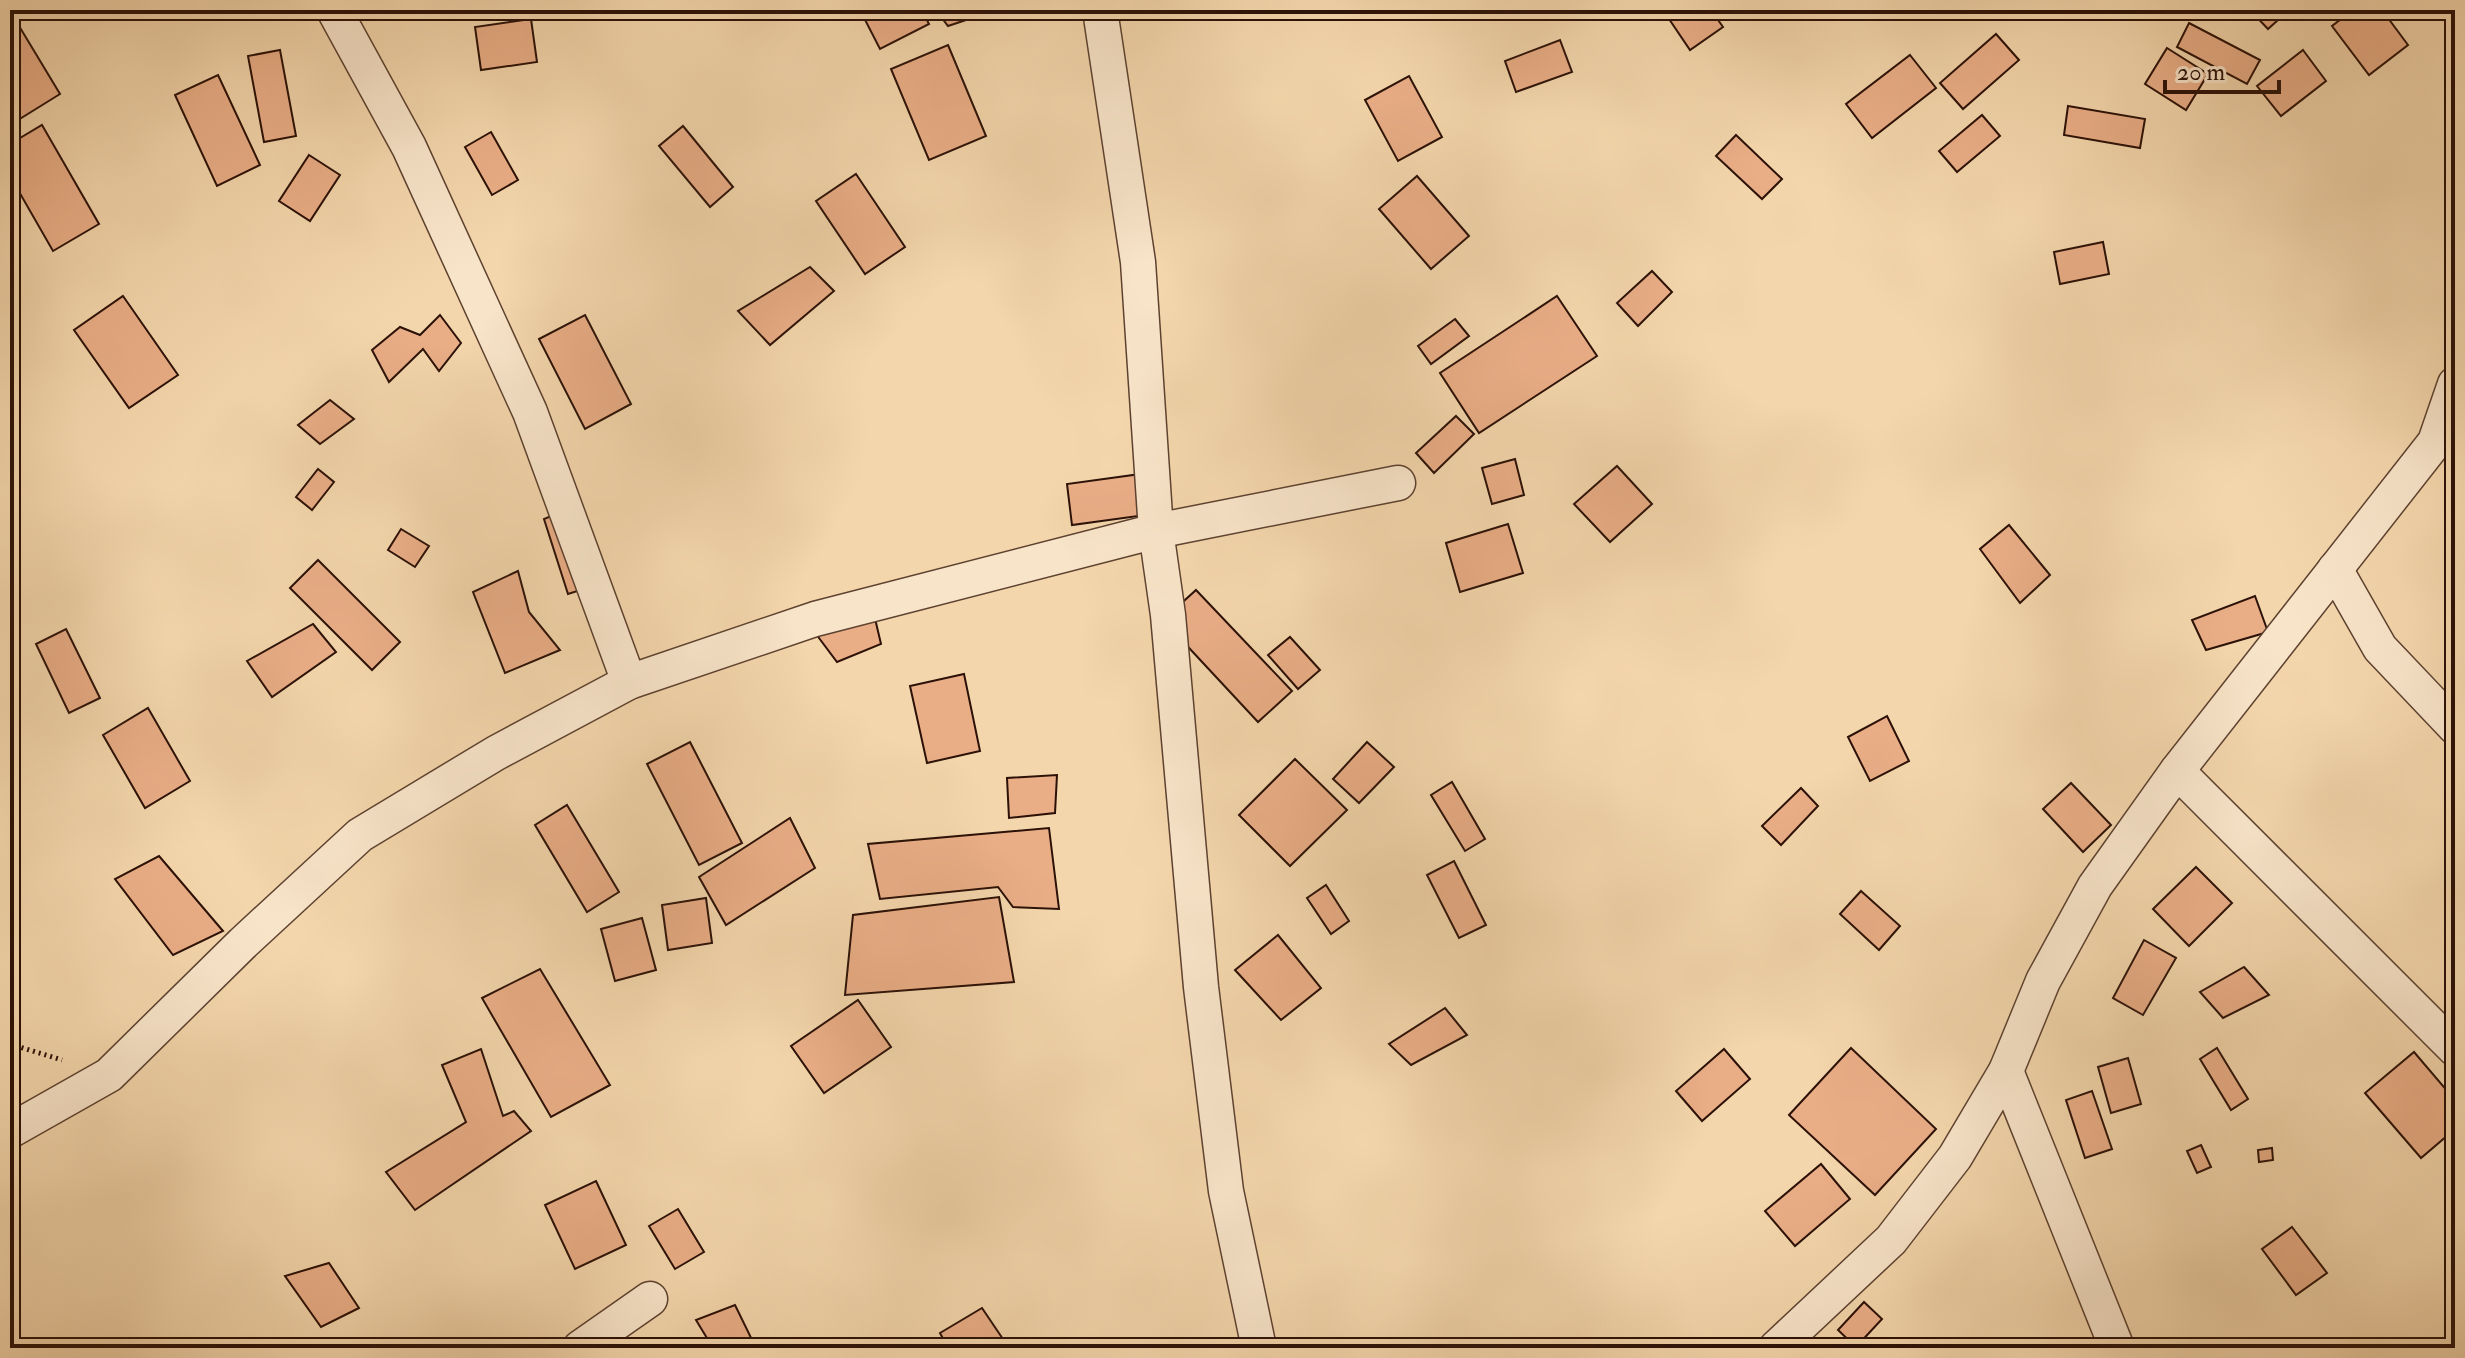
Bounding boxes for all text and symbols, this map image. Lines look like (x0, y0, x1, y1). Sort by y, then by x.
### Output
scale bar (2165, 44, 2279, 94)
text: 20 m (2177, 57, 2226, 88)

